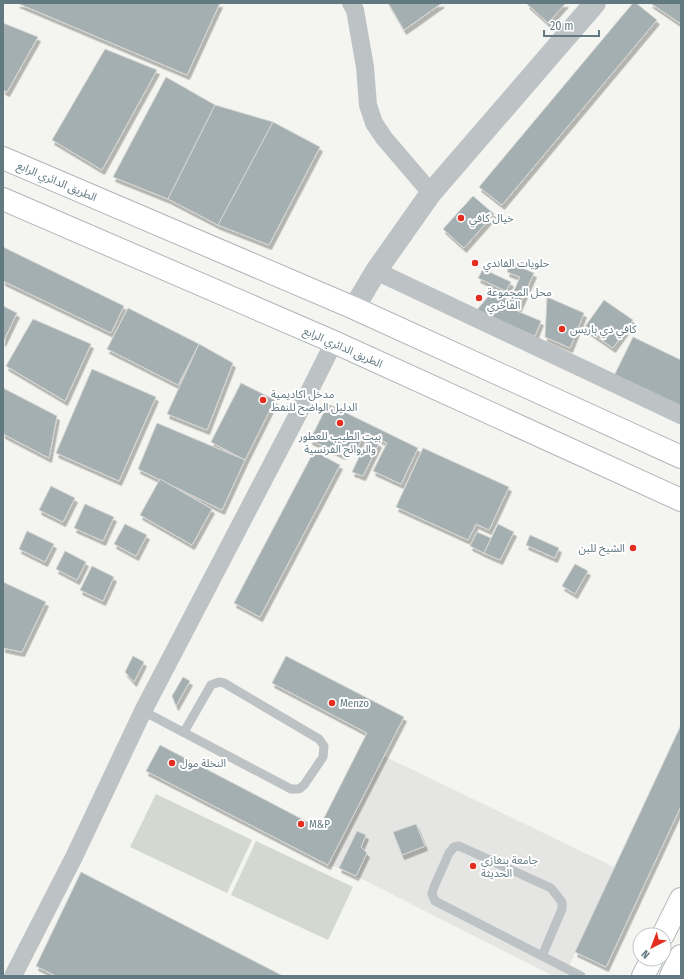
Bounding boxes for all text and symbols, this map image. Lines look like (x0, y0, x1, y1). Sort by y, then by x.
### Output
scale bar (544, 12, 599, 38)
text: 20 m (550, 19, 574, 33)
street label: الطريق الدائري الرابع (14, 159, 99, 206)
place label: خيال كافي (469, 212, 514, 228)
marker: خيال كافي (456, 213, 466, 223)
place label: حلويات الفاندي (483, 257, 550, 273)
marker: حلويات الفاندي (470, 258, 480, 268)
place label: محل المجموعة الفاخري (487, 286, 552, 315)
marker: محل المجموعة الفاخري (474, 293, 484, 303)
place label: كافي دي باريس (570, 323, 637, 339)
street label: الطريق الدائري الرابع (300, 324, 384, 373)
marker: كافي دي باريس (557, 324, 567, 334)
place label: مدخل اكاديمية الدليل الواضح للنفط (271, 388, 357, 415)
marker: مدخل اكاديمية الدليل الواضح للنفط (258, 395, 268, 405)
marker: بيت الطيب للعطور والروائح الفرنسية (335, 418, 345, 428)
place label: بيت الطيب للعطور والروائح الفرنسية (298, 430, 381, 457)
place label: الشيخ للبن (578, 542, 625, 556)
marker: الشيخ للبن (628, 543, 638, 553)
place label: Menzo (340, 697, 369, 710)
marker: Menzo (327, 698, 337, 708)
place label: النخلة مول (180, 757, 226, 770)
marker: النخلة مول (167, 758, 177, 768)
place label: M&P (309, 818, 330, 831)
marker: M&P (296, 819, 306, 829)
place label: جامعة بنغازي الحديثة (481, 854, 539, 880)
marker: جامعة بنغازي الحديثة (468, 861, 478, 871)
north arrow (632, 927, 672, 967)
text: N (639, 947, 652, 961)

